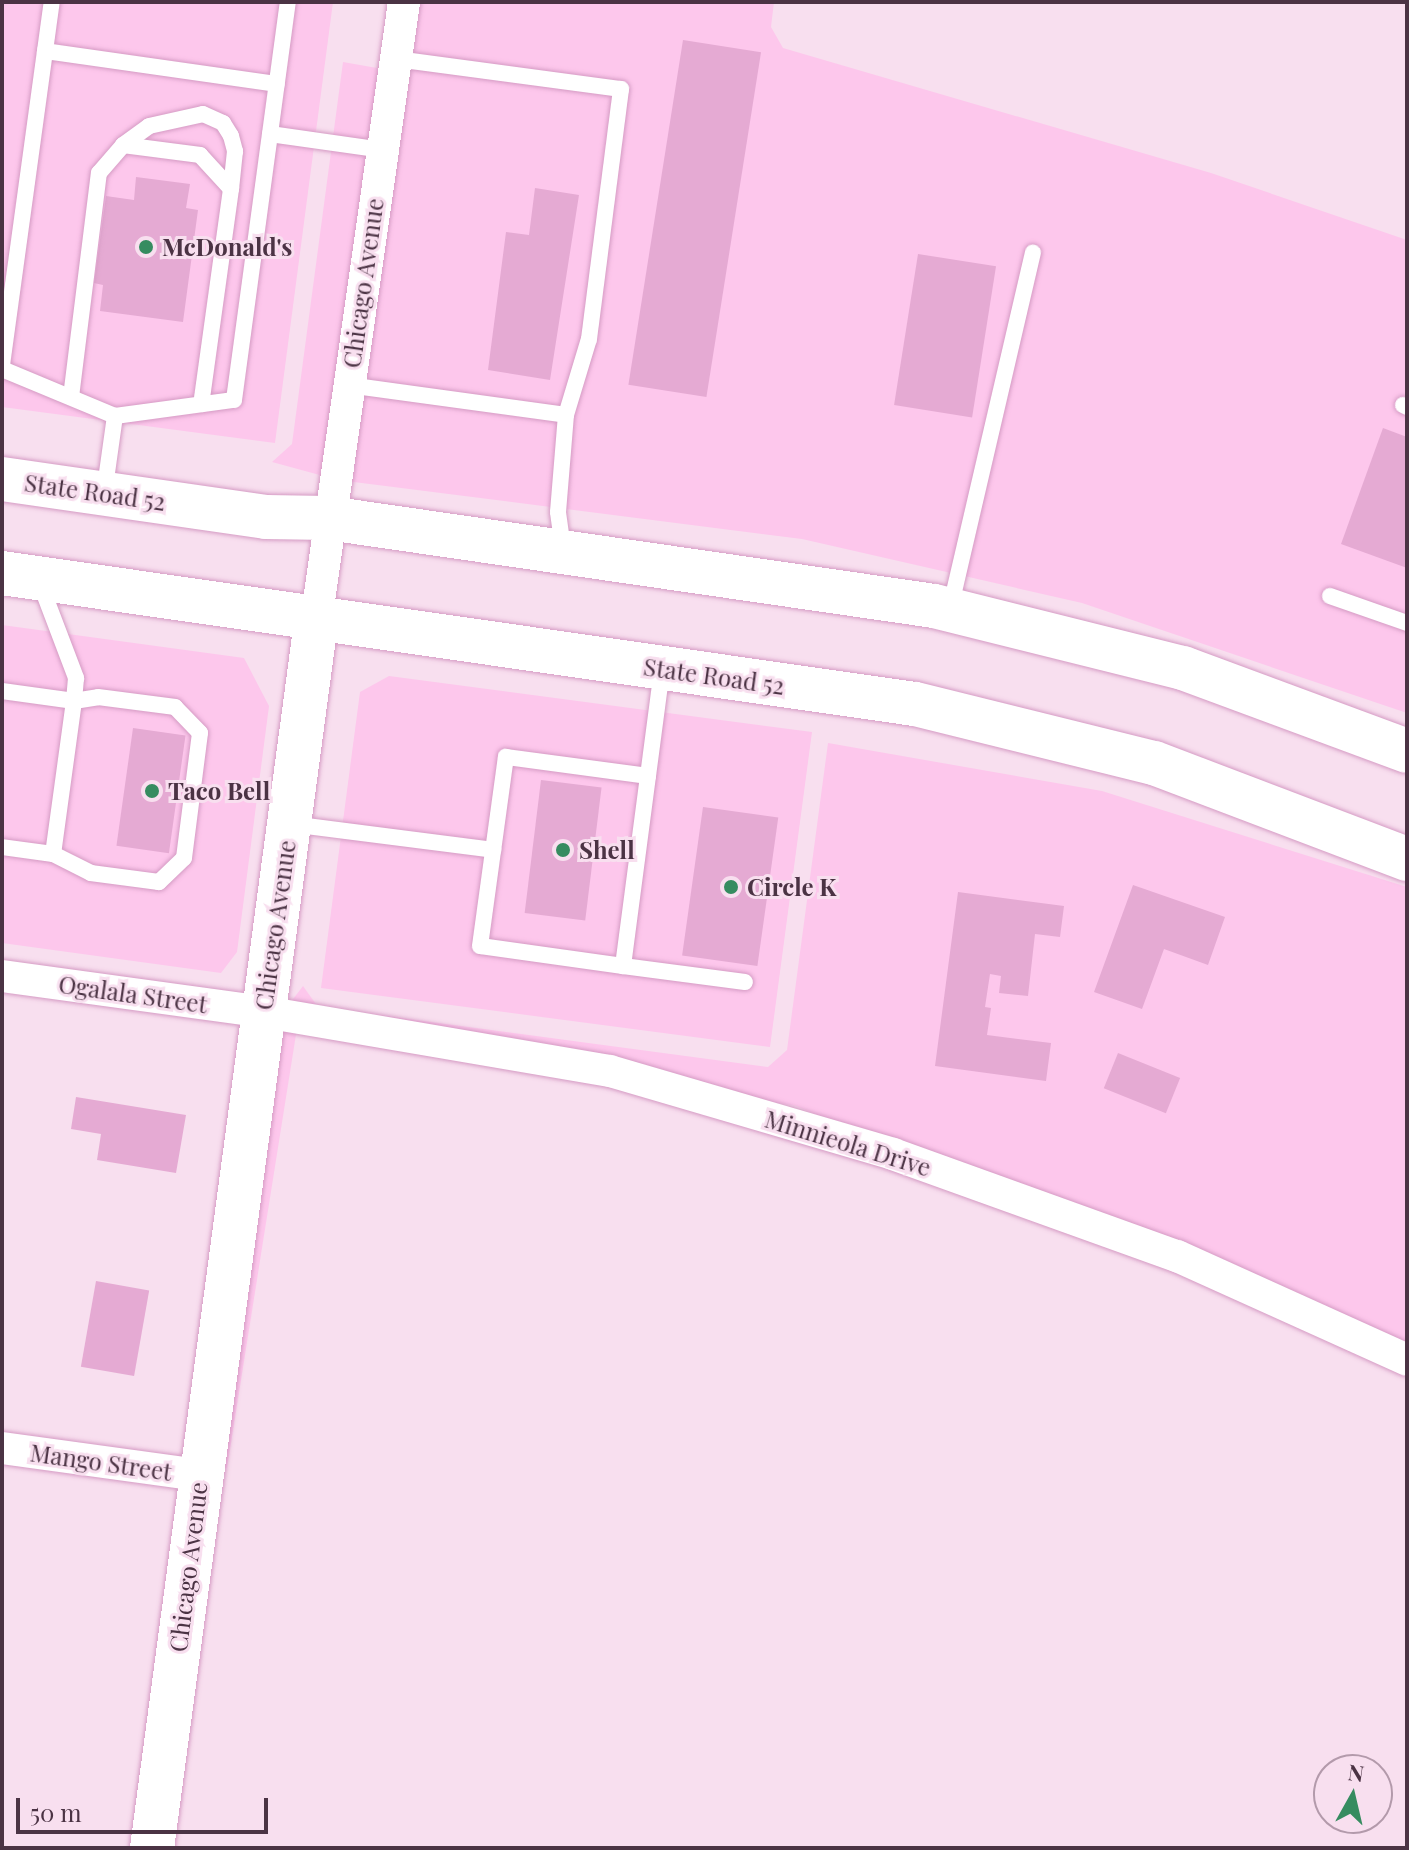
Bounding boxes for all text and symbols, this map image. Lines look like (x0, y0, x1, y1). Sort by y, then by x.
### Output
street label: Chicago Avenue (337, 196, 389, 370)
place label: McDonald's (162, 233, 292, 261)
marker: McDonald's (137, 238, 155, 256)
street label: State Road 52 (23, 468, 167, 516)
street label: State Road 52 (642, 652, 786, 700)
place label: Taco Bell (168, 777, 270, 805)
marker: Taco Bell (143, 782, 161, 800)
place label: Shell (579, 836, 635, 864)
street label: Chicago Avenue (249, 838, 301, 1012)
marker: Shell (554, 841, 572, 859)
place label: Circle K (747, 873, 836, 901)
marker: Circle K (722, 878, 740, 896)
street label: Ogalala Street (57, 969, 209, 1019)
street label: Minnieola Drive (761, 1104, 935, 1182)
street label: Mango Street (28, 1438, 174, 1486)
street label: Chicago Avenue (163, 1480, 213, 1654)
north arrow (1313, 1754, 1393, 1834)
text: N (1346, 1756, 1366, 1788)
scale bar (20, 1782, 272, 1832)
text: 50 m (30, 1796, 82, 1828)

